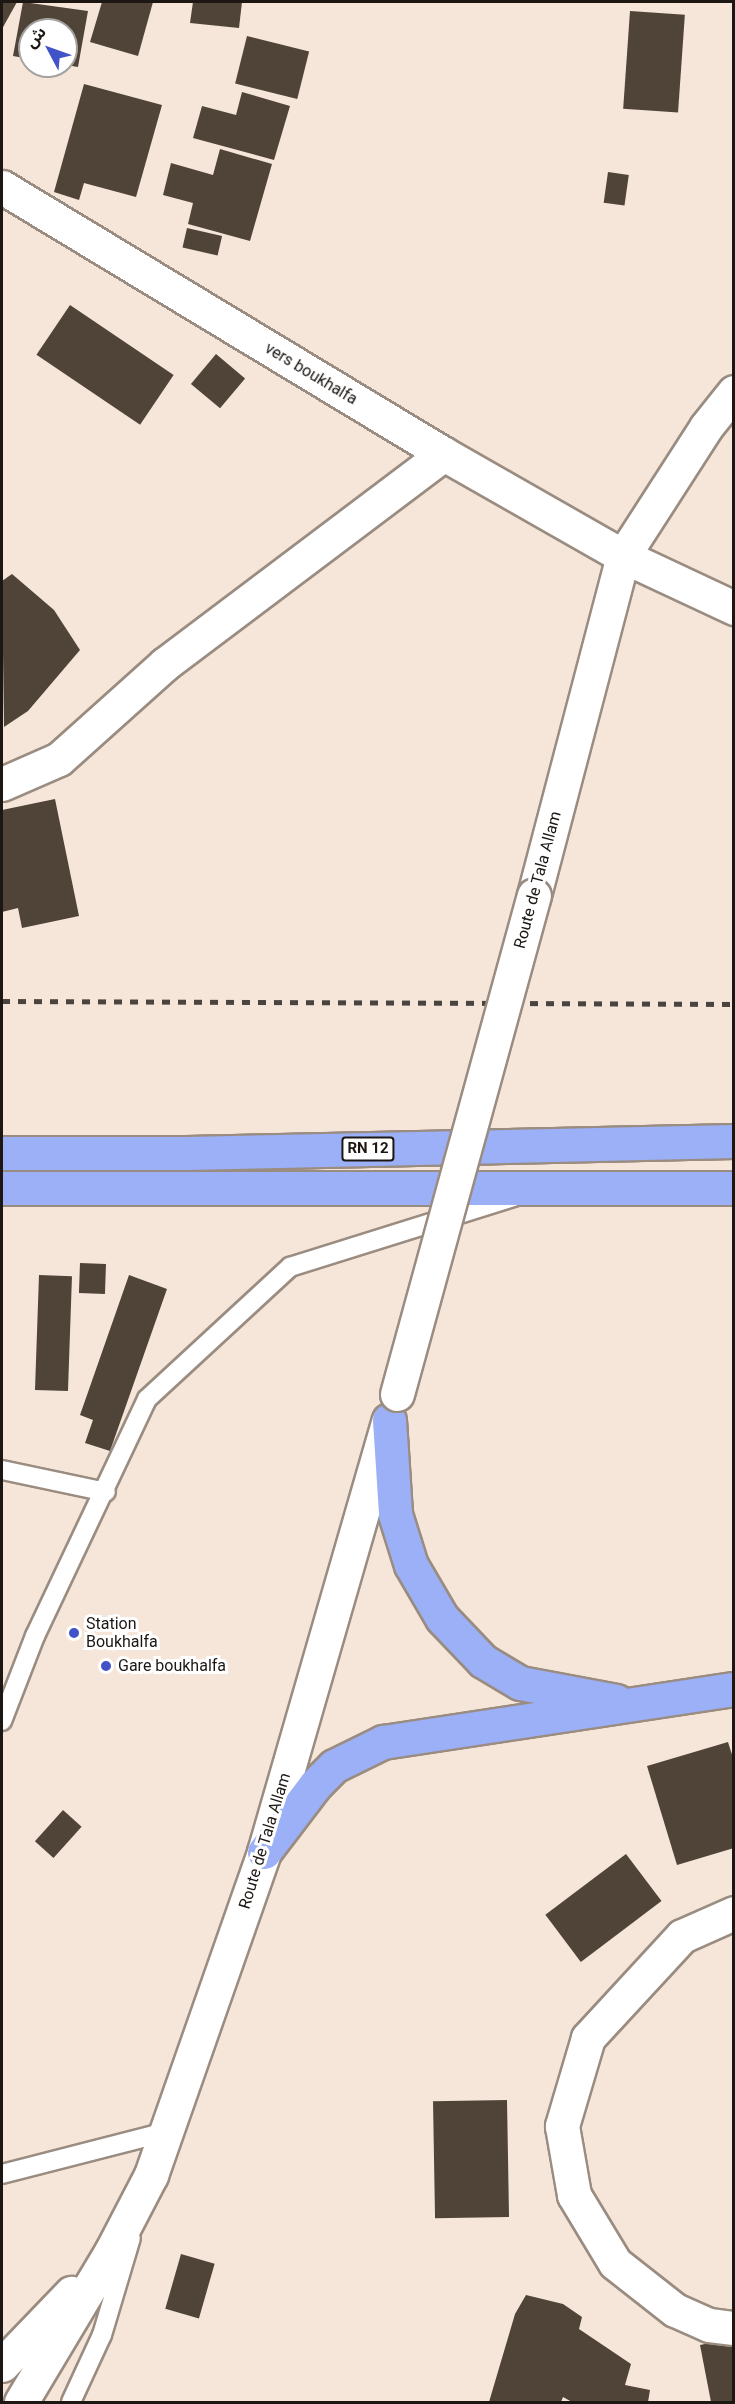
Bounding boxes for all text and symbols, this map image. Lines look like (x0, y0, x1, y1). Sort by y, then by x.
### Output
north arrow (18, 18, 78, 78)
text: ش (21, 23, 50, 52)
street label: vers boukhalfa (261, 339, 361, 409)
street label: Route de Tala Allam (510, 809, 566, 951)
road number: RN 12 (341, 1137, 395, 1161)
place label: Station Boukhalfa (86, 1614, 158, 1652)
marker: Station Boukhalfa (67, 1626, 81, 1640)
place label: Gare boukhalfa (118, 1656, 226, 1676)
marker: Gare boukhalfa (99, 1659, 113, 1673)
street label: Route de Tala Allam (235, 1770, 295, 1912)

